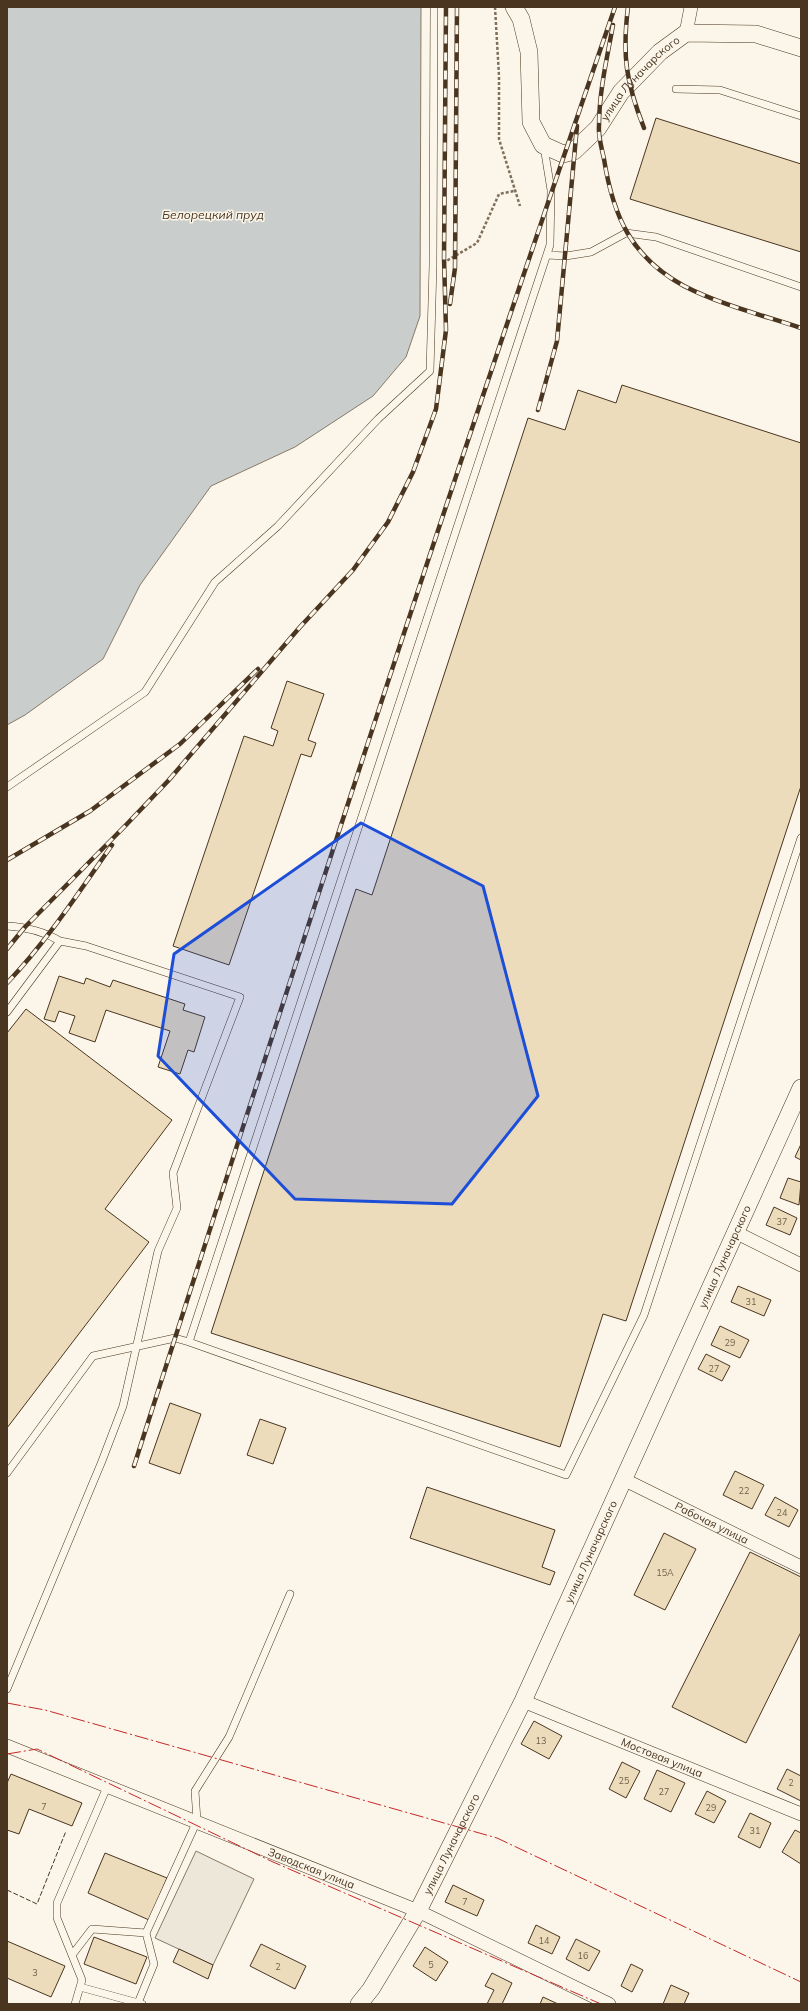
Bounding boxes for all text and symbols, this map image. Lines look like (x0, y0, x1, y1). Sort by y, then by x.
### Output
street label: улица Луначарского (597, 33, 682, 123)
water label: Белорецкий пруд (162, 207, 264, 222)
street label: улица Луначарского (695, 1203, 754, 1310)
house number: 37 (777, 1216, 787, 1227)
house number: 31 (746, 1296, 756, 1307)
house number: 29 (725, 1337, 735, 1348)
house number: 27 (709, 1363, 719, 1374)
house number: 22 (739, 1485, 749, 1496)
street label: улица Луначарского (561, 1498, 620, 1605)
street label: Рабочая улица (673, 1499, 751, 1547)
house number: 24 (777, 1507, 788, 1518)
house number: 15А (656, 1567, 674, 1578)
house number: 13 (536, 1735, 546, 1746)
street label: Мостовая улица (619, 1735, 705, 1780)
house number: 25 (619, 1775, 630, 1786)
house number: 2 (788, 1777, 794, 1788)
house number: 27 (659, 1786, 669, 1797)
street label: улица Луначарского (420, 1791, 483, 1897)
house number: 7 (41, 1801, 47, 1812)
house number: 29 (706, 1802, 716, 1813)
house number: 31 (750, 1825, 760, 1836)
street label: Заводская улица (266, 1844, 357, 1892)
house number: 7 (462, 1896, 468, 1907)
house number: 14 (539, 1935, 550, 1946)
house number: 16 (578, 1950, 588, 1961)
house number: 5 (428, 1959, 434, 1970)
house number: 2 (275, 1961, 281, 1972)
house number: 3 (32, 1967, 38, 1978)

